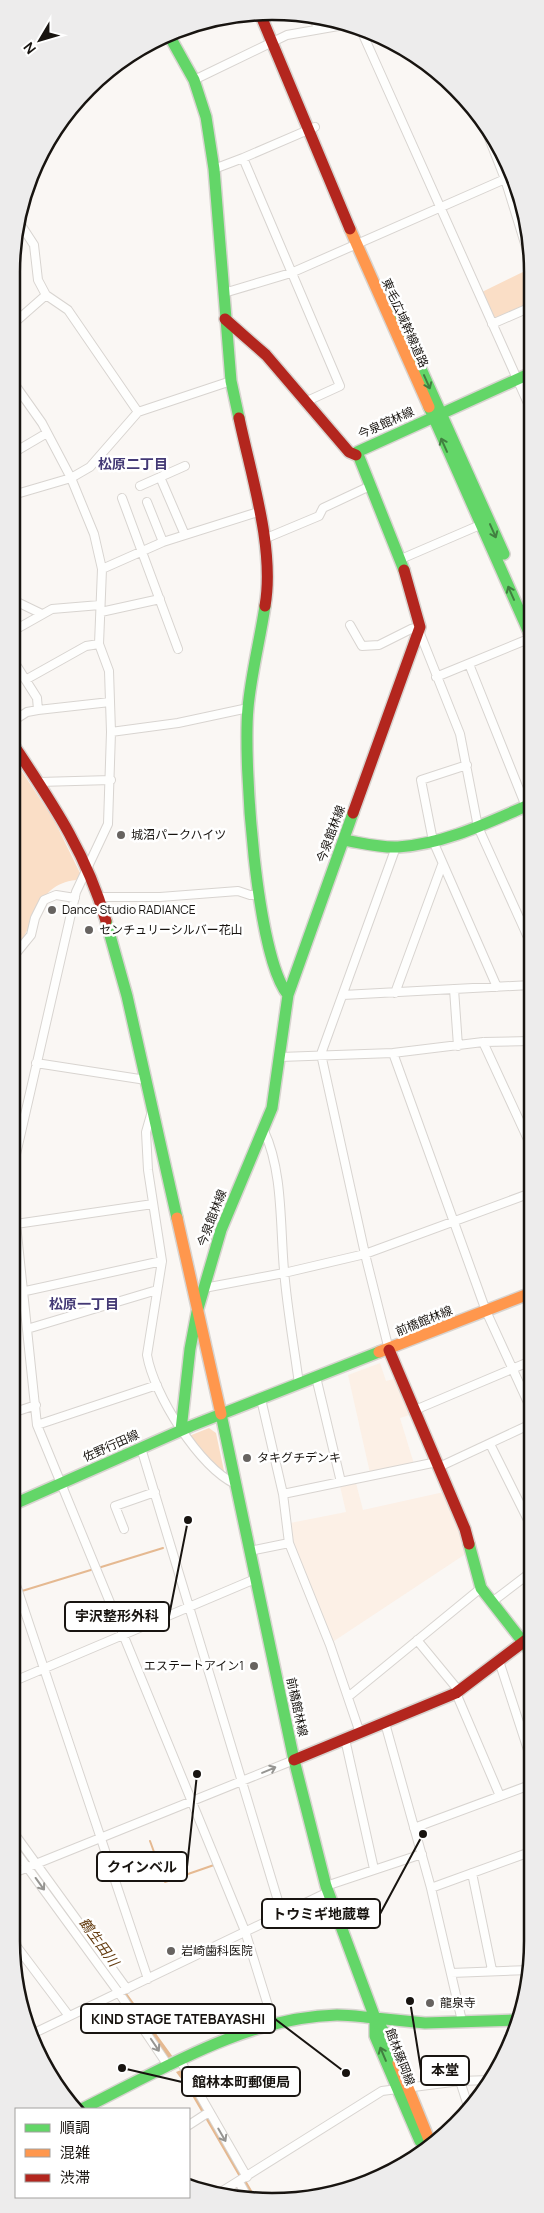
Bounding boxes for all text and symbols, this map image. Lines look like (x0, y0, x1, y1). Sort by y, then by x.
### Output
north arrow (15, 15, 65, 65)
text: N (19, 38, 40, 58)
street label: 東毛広域幹線道路 (378, 275, 433, 370)
one-way arrow (423, 374, 433, 389)
street label: 今泉館林線 (355, 403, 417, 443)
one-way arrow (439, 438, 448, 453)
district label: 松原二丁目 (98, 454, 168, 473)
one-way arrow (489, 523, 499, 538)
one-way arrow (505, 586, 515, 601)
street label: 今泉館林線 (312, 803, 349, 865)
place label: 城沼パークハイツ (131, 826, 226, 843)
marker: 城沼パークハイツ (115, 829, 127, 841)
place label: Dance Studio RADIANCE (62, 901, 196, 918)
marker: Dance Studio RADIANCE (46, 904, 58, 916)
place label: センチュリーシルバー花山 (99, 921, 243, 938)
marker: センチュリーシルバー花山 (83, 924, 95, 936)
street label: 今泉館林線 (193, 1187, 230, 1249)
district label: 松原一丁目 (49, 1294, 119, 1313)
street label: 前橋館林線 (393, 1301, 455, 1340)
street label: 佐野行田線 (80, 1426, 142, 1466)
place label: タキグチデンキ (257, 1449, 341, 1466)
marker: タキグチデンキ (241, 1452, 253, 1464)
callout: 宇沢整形外科 (65, 1602, 169, 1631)
text: 宇沢整形外科 (75, 1606, 159, 1625)
place label: エステートアイン1 (144, 1657, 244, 1674)
marker: エステートアイン1 (248, 1660, 260, 1672)
street label: 前橋館林線 (283, 1676, 312, 1738)
one-way arrow (261, 1765, 276, 1775)
callout: クインベル (97, 1852, 187, 1881)
text: クインベル (107, 1857, 177, 1876)
one-way arrow (35, 1877, 45, 1891)
callout: トウミギ地蔵尊 (262, 1899, 380, 1928)
text: トウミギ地蔵尊 (272, 1904, 370, 1923)
water label: 鶴生田川 (75, 1913, 125, 1972)
place label: 岩崎歯科医院 (181, 1942, 253, 1959)
marker: 岩崎歯科医院 (165, 1945, 177, 1957)
place label: 龍泉寺 (440, 1994, 476, 2011)
marker: 龍泉寺 (424, 1997, 436, 2009)
callout: KIND STAGE TATEBAYASHI (81, 2004, 275, 2033)
text: KIND STAGE TATEBAYASHI (91, 2009, 265, 2028)
street label: 館林藤岡線 (382, 2026, 419, 2088)
one-way arrow (149, 2038, 160, 2052)
one-way arrow (377, 2047, 387, 2062)
callout: 本堂 (421, 2056, 469, 2085)
text: 本堂 (431, 2060, 459, 2079)
callout: 館林本町郵便局 (182, 2067, 300, 2096)
text: 館林本町郵便局 (192, 2072, 290, 2091)
legend (15, 2108, 190, 2198)
text: 順調 (60, 2117, 90, 2138)
one-way arrow (218, 2127, 228, 2141)
text: 混雑 (60, 2142, 90, 2163)
text: 渋滞 (60, 2167, 90, 2188)

